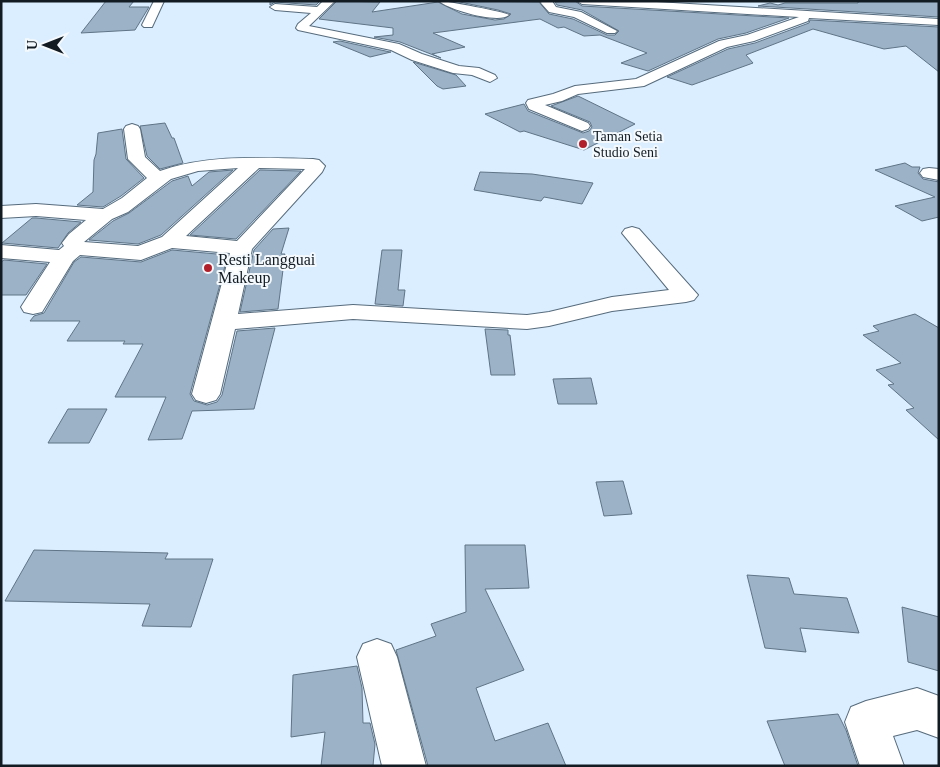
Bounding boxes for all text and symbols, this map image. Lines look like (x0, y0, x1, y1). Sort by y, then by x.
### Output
north arrow (20, 20, 70, 70)
text: U (25, 40, 40, 50)
place label: Taman Setia Studio Seni (593, 129, 663, 160)
marker: Taman Setia Studio Seni (577, 138, 589, 150)
place label: Resti Langguai Makeup (218, 251, 316, 287)
marker: Resti Langguai Makeup (202, 262, 214, 274)

